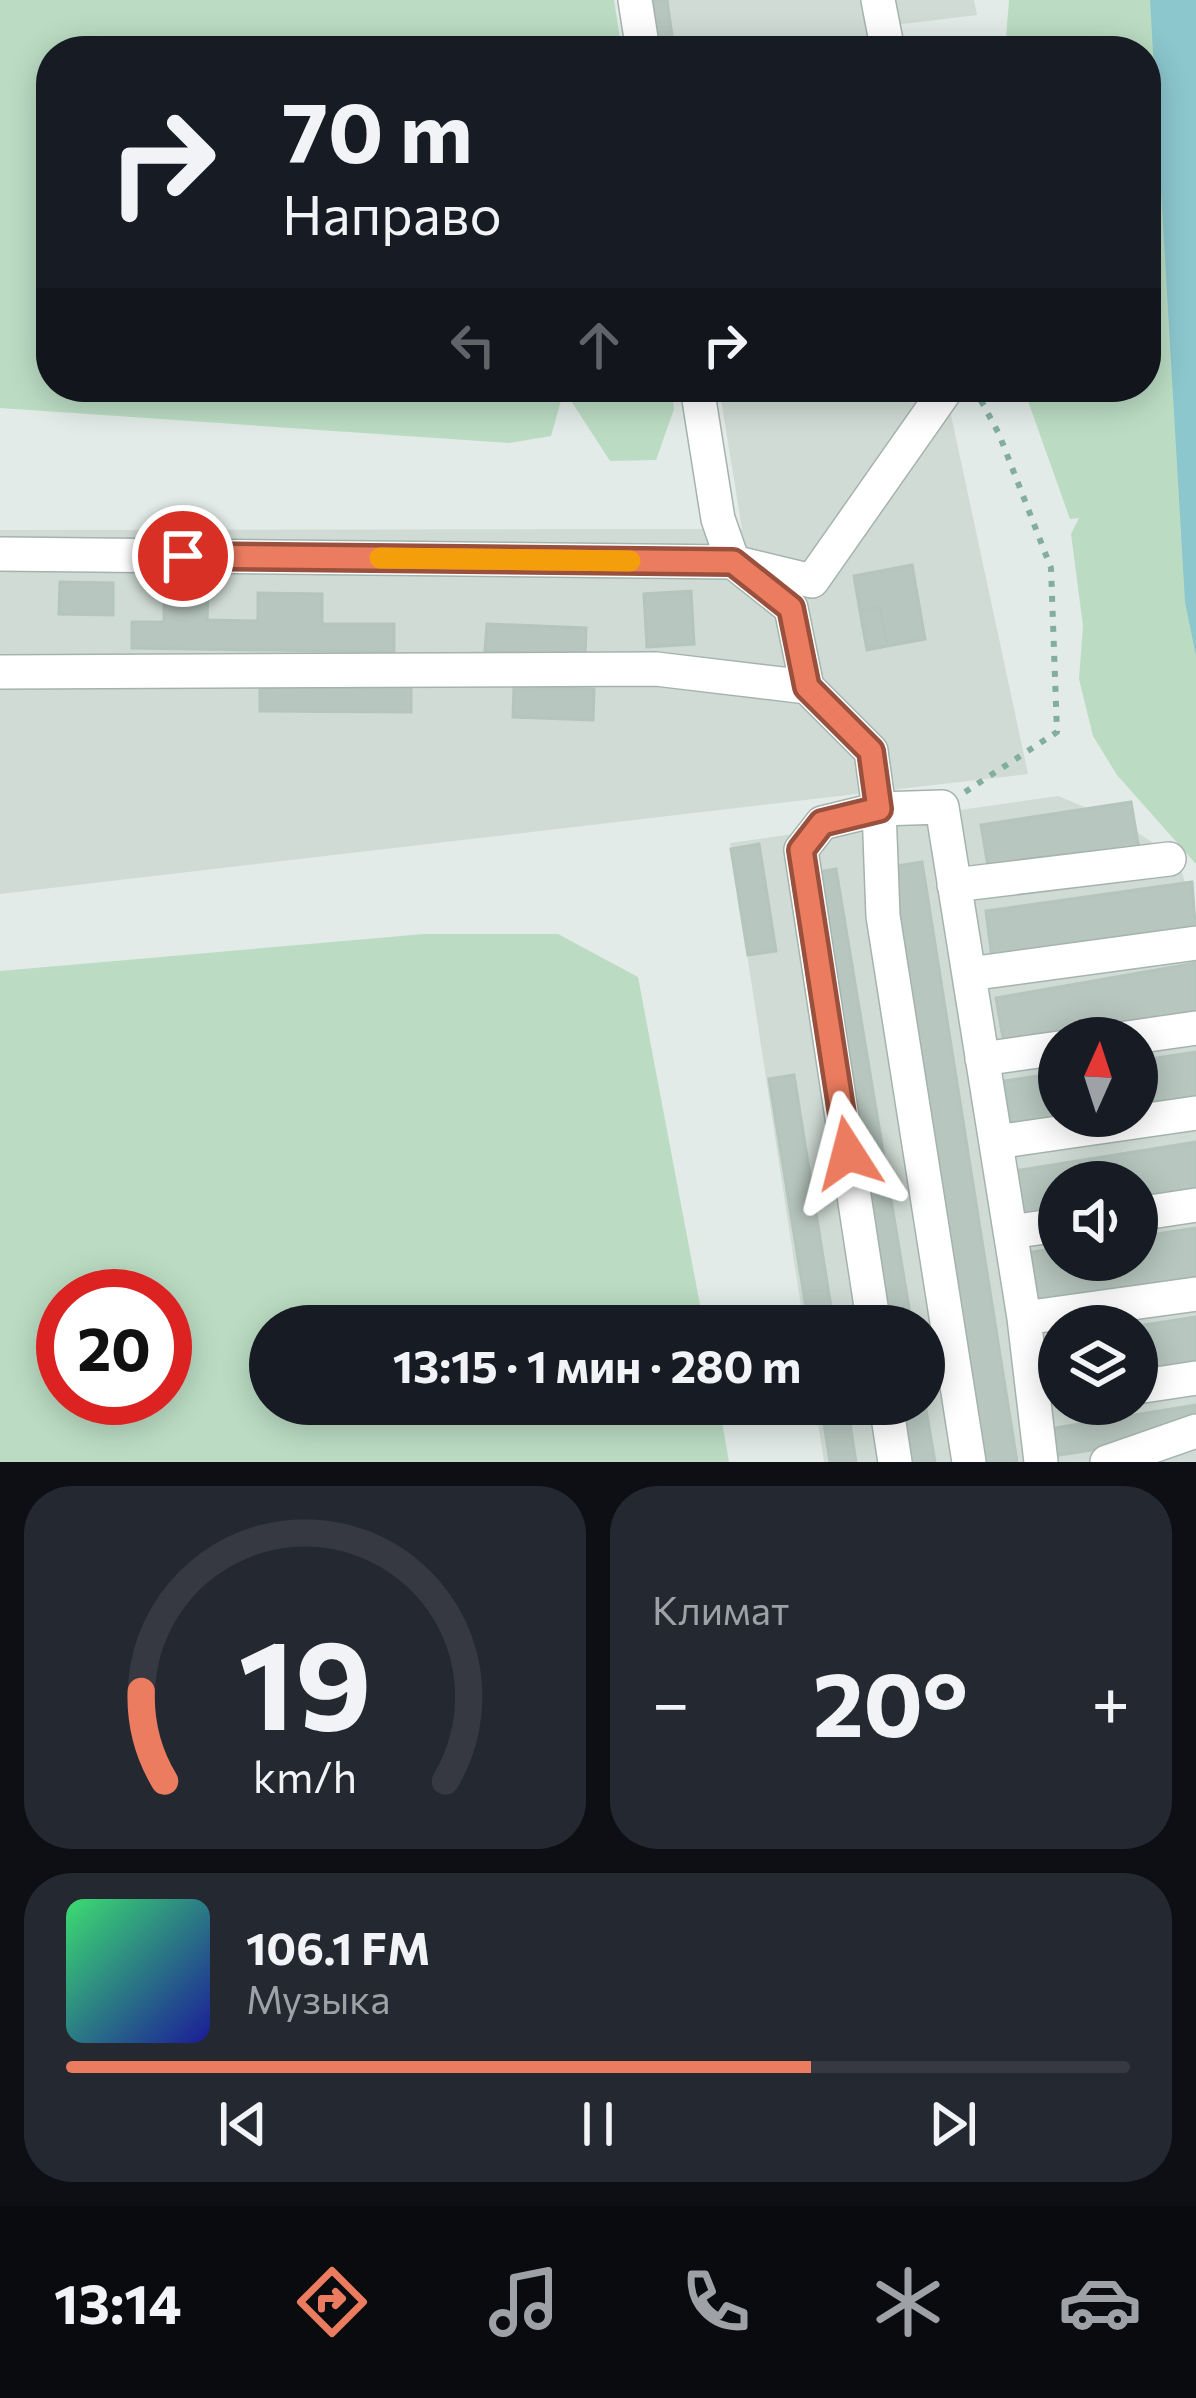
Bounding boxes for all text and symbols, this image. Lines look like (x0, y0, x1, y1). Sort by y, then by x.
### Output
text: 70 m (282, 78, 473, 180)
icon: right (84, 84, 240, 240)
text: Направо (282, 180, 502, 246)
icon: left (440, 312, 506, 378)
icon: ahead (566, 312, 632, 378)
icon: right (692, 312, 758, 378)
pin (132, 505, 234, 607)
icon: arrive (150, 523, 216, 589)
north arrow (1038, 1017, 1158, 1137)
map controls (1038, 1017, 1158, 1425)
position arrow (785, 1090, 911, 1216)
button: sound (1038, 1161, 1158, 1281)
speed limit sign: 20 (36, 1269, 192, 1425)
button: layers (1038, 1305, 1158, 1425)
text: 13:15 · 1 мин · 280 m (393, 1337, 801, 1392)
text: Климат (652, 1585, 789, 1633)
text: 19 (238, 1603, 372, 1756)
text: 20° (813, 1645, 968, 1756)
text: − (652, 1660, 690, 1741)
text: + (1091, 1660, 1130, 1741)
text: km/h (253, 1748, 357, 1801)
text: 106.1 FM (246, 1919, 430, 1974)
text: Музыка (246, 1974, 390, 2022)
icon: previous (210, 2091, 276, 2157)
icon: pause (565, 2091, 631, 2157)
icon: next (920, 2091, 986, 2157)
icon: directions (290, 2260, 374, 2344)
icon: music (482, 2260, 566, 2344)
icon: phone (674, 2260, 758, 2344)
icon: climate (866, 2260, 950, 2344)
icon: car (1058, 2260, 1142, 2344)
text: 13:14 (54, 2269, 182, 2335)

